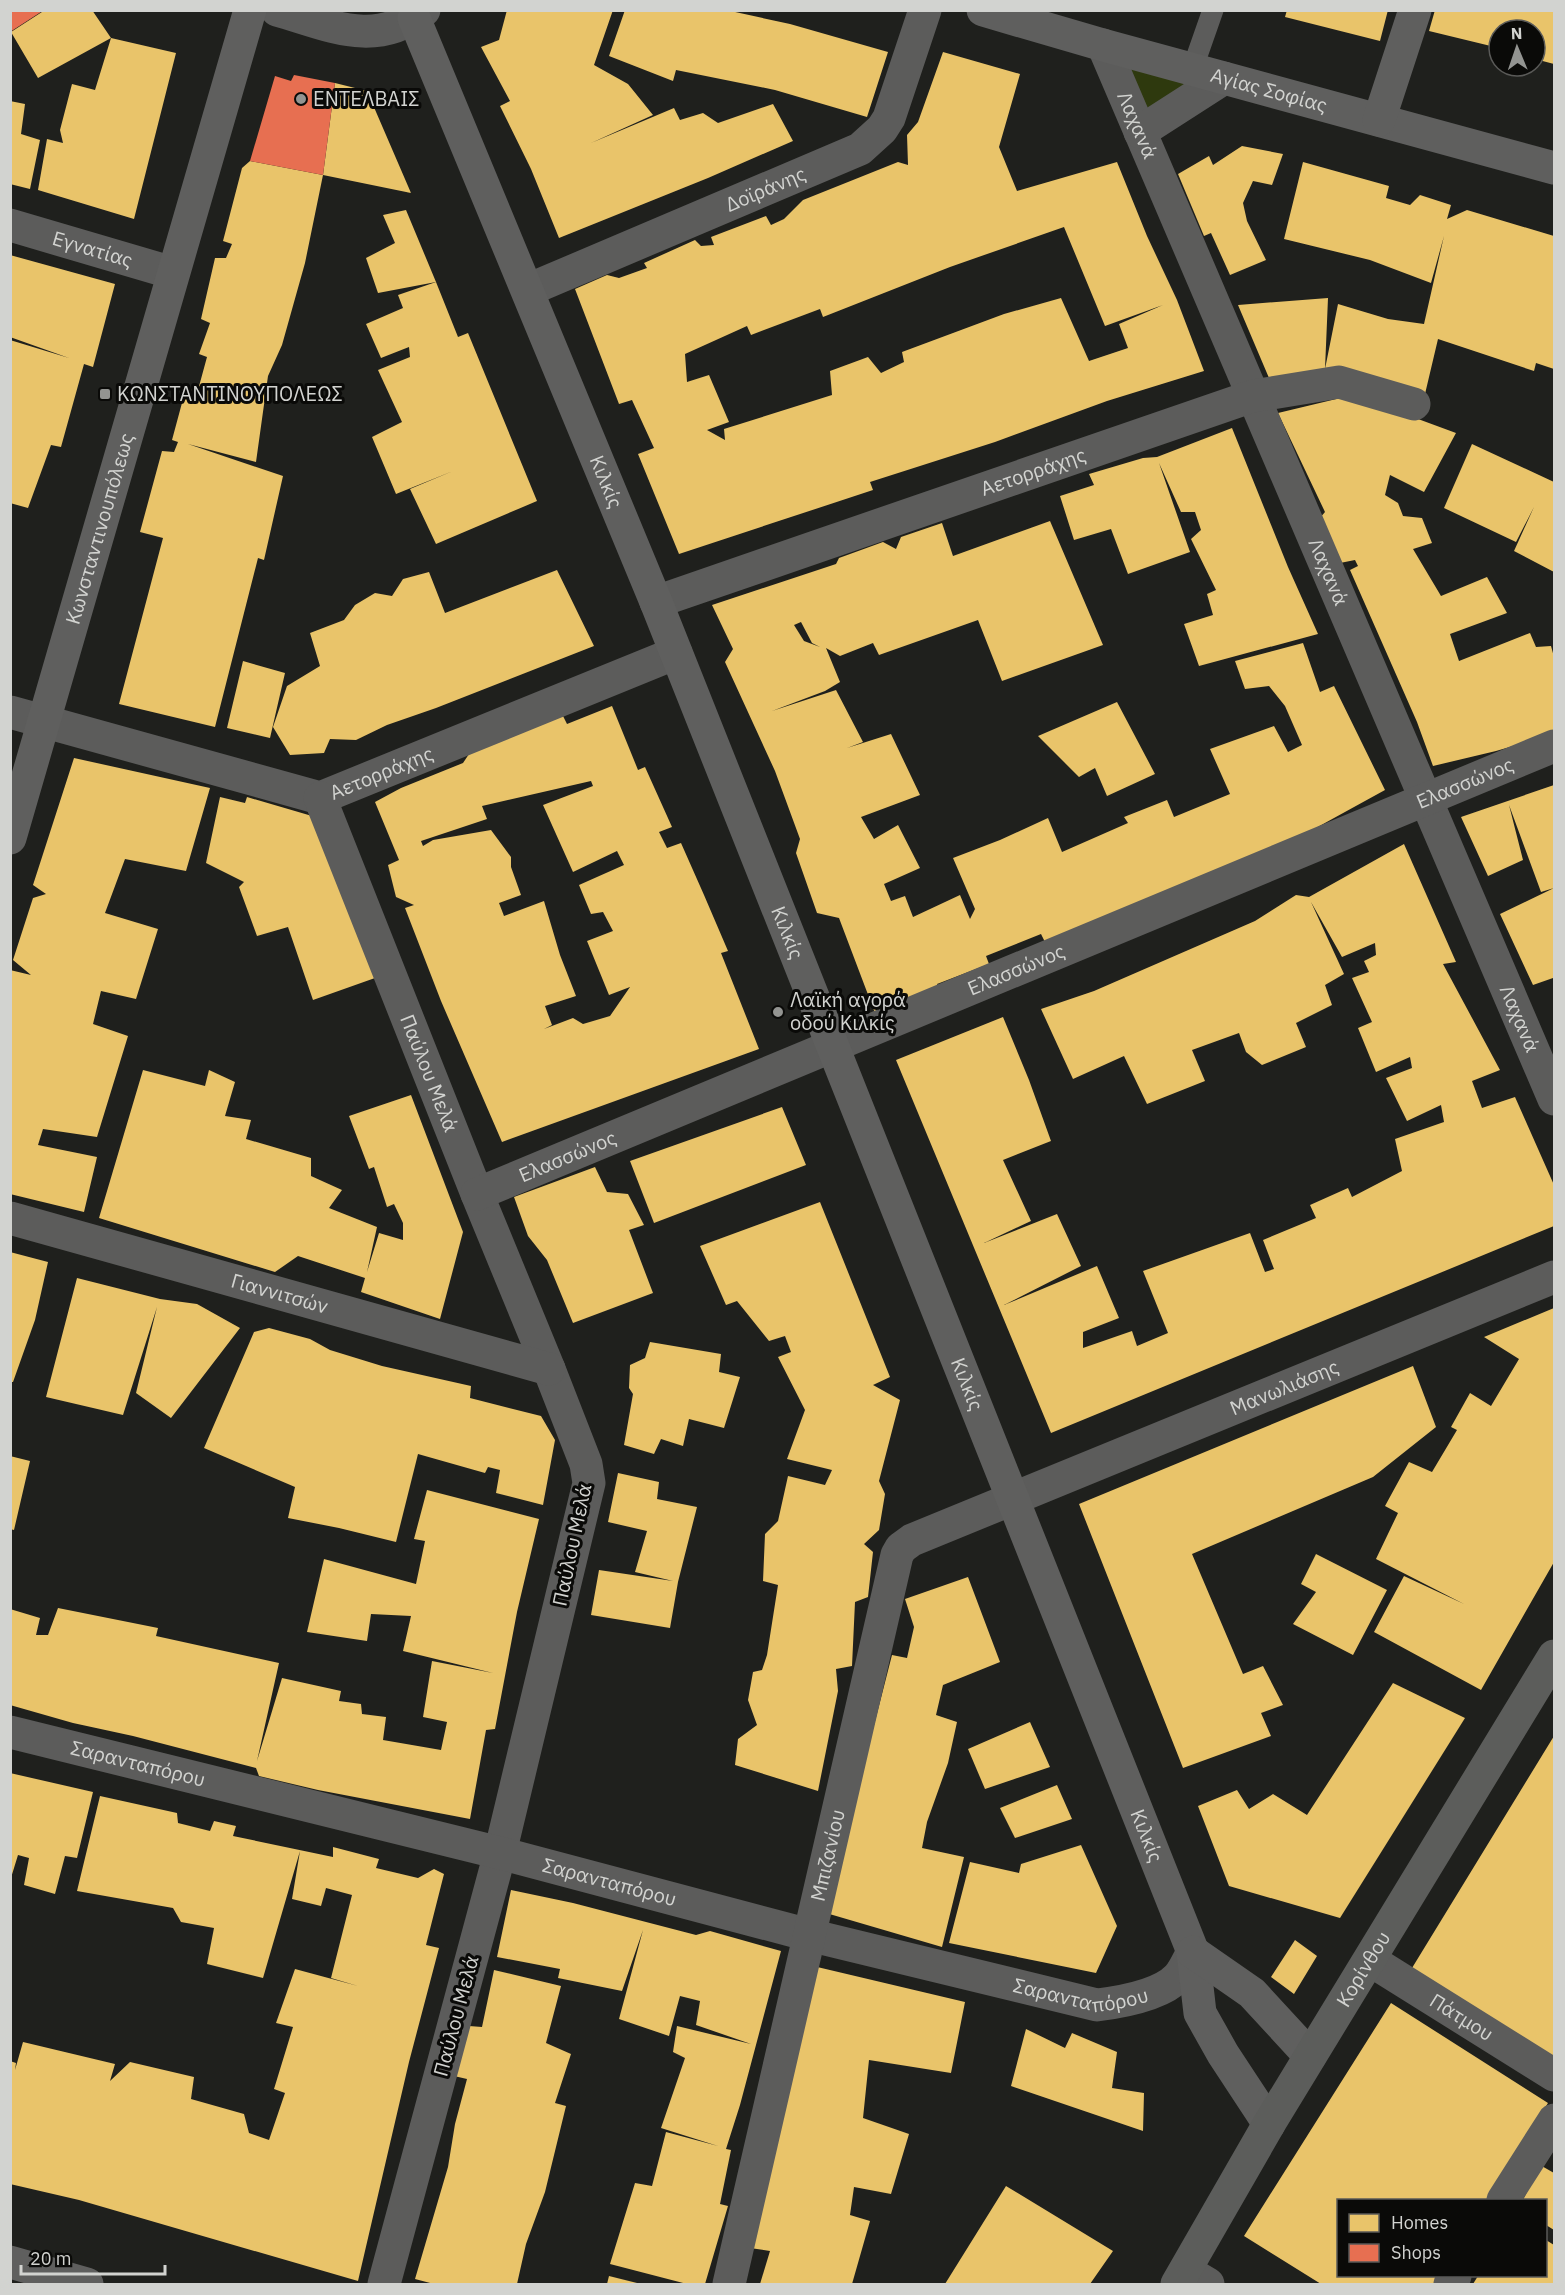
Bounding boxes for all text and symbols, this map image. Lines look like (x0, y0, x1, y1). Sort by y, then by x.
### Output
north arrow (1487, 18, 1547, 78)
text: N (1510, 23, 1523, 43)
street label: Αγίας Σοφίας (1208, 61, 1330, 119)
place label: ΕΝΤΕΛΒΑΙΣ (313, 85, 420, 112)
street label: Λαχανά (1111, 87, 1164, 163)
marker: ΕΝΤΕΛΒΑΙΣ (294, 92, 308, 106)
street label: Δοϊράνης (721, 160, 810, 218)
street label: Εγνατίας (49, 224, 136, 273)
place label: ΚΩΝΣΤΑΝΤΙΝΟΥΠΟΛΕΩΣ (117, 380, 343, 407)
marker: ΚΩΝΣΤΑΝΤΙΝΟΥΠΟΛΕΩΣ (98, 387, 112, 401)
street label: Κωνσταντινουπόλεως (59, 430, 140, 627)
street label: Αετορράχης (977, 441, 1089, 502)
street label: Κιλκίς (584, 451, 630, 512)
street label: Λαχανά (1303, 534, 1355, 610)
street label: Αετορράχης (325, 739, 437, 806)
street label: Ελασσώνος (1412, 750, 1518, 815)
street label: Κιλκίς (765, 902, 811, 963)
street label: Ελασσώνος (963, 937, 1069, 1002)
street label: Λαχανά (1494, 981, 1546, 1056)
place label: Λαϊκή αγορά οδού Κιλκίς (790, 986, 906, 1036)
marker: Λαϊκή αγορά οδού Κιλκίς (771, 1005, 785, 1019)
street label: Παύλου Μελά (394, 1010, 465, 1136)
street label: Ελασσώνος (514, 1124, 620, 1188)
street label: Γιαννιτσών (228, 1267, 331, 1319)
street label: Μανωλιάσης (1226, 1353, 1343, 1421)
street label: Κιλκίς (945, 1354, 990, 1415)
street label: Παύλου Μελά (545, 1481, 598, 1609)
street label: Σαρανταπόρου (68, 1734, 208, 1793)
street label: Κιλκίς (1125, 1805, 1170, 1866)
street label: Μπιζανίου (804, 1806, 851, 1904)
street label: Σαρανταπόρου (540, 1851, 680, 1912)
street label: Κορίνθου (1330, 1926, 1396, 2012)
street label: Παύλου Μελά (426, 1952, 485, 2079)
street label: Σαρανταπόρου (1011, 1971, 1152, 2019)
street label: Πάτμου (1425, 1987, 1499, 2047)
legend (1337, 2199, 1547, 2277)
text: Homes (1391, 2211, 1448, 2234)
scale bar (21, 2238, 165, 2276)
text: Shops (1391, 2241, 1441, 2264)
text: 20 m (30, 2247, 72, 2270)

